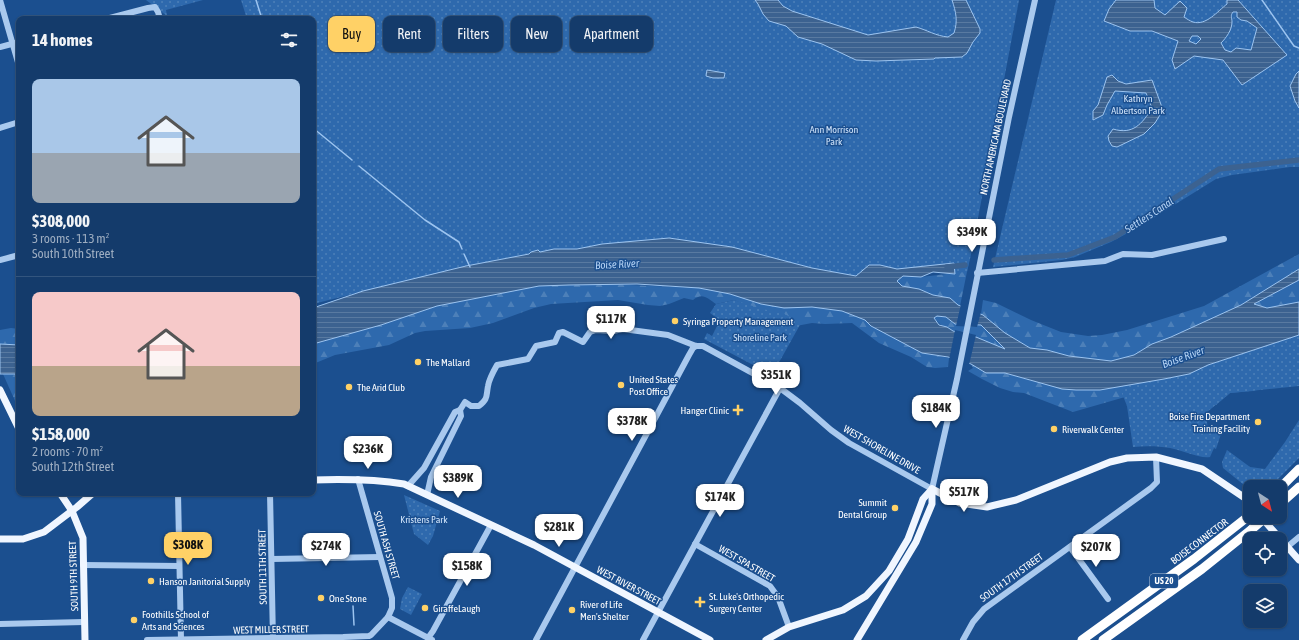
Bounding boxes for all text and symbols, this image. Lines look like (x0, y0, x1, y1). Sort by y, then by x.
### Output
chip: Buy (328, 16, 375, 52)
chip: Rent (383, 16, 435, 52)
chip: Filters (443, 16, 503, 52)
chip: New (511, 16, 562, 52)
chip: Apartment (570, 16, 653, 52)
icon: filters (278, 29, 300, 51)
text: 14 homes (32, 30, 93, 50)
street label: NORTH AMERICANA BOULEVARD (978, 78, 1013, 196)
park label: Kathryn Albertson Park (1111, 93, 1165, 116)
icon: home (130, 105, 202, 177)
park label: Ann Morrison Park (810, 124, 858, 147)
water label: Settlers Canal (1122, 195, 1176, 236)
text: $308,000 (32, 211, 90, 231)
pin: $349K (944, 219, 1000, 253)
text: $349K (957, 224, 987, 239)
text: 3 rooms · 113 m² (32, 231, 109, 246)
text: South 10th Street (32, 246, 114, 261)
water label: Boise River (595, 257, 640, 271)
pin: $117K (583, 306, 639, 340)
text: $117K (596, 311, 626, 326)
marker: Syringa Property Management (670, 316, 680, 326)
place label: Syringa Property Management (683, 316, 794, 327)
icon: home (130, 318, 202, 390)
park label: Shoreline Park (733, 332, 787, 343)
water label: Boise River (1160, 344, 1206, 370)
marker: The Mallard (413, 357, 423, 367)
place label: The Mallard (426, 357, 470, 368)
pin: $351K (748, 362, 804, 396)
text: $351K (761, 367, 791, 382)
place label: United States Post Office (629, 374, 678, 397)
marker: United States Post Office (616, 380, 626, 390)
marker: The Arid Club (344, 382, 354, 392)
place label: The Arid Club (357, 382, 405, 393)
pin: $184K (908, 395, 964, 429)
text: $184K (921, 400, 951, 415)
marker: Hanger Clinic (732, 404, 744, 416)
place label: Hanger Clinic (680, 405, 729, 416)
pin: $378K (604, 408, 660, 442)
place label: Boise Fire Department Training Facility (1169, 411, 1250, 434)
text: $378K (617, 413, 647, 428)
marker: Boise Fire Department Training Facility (1253, 417, 1263, 427)
street label: WEST SHORELINE DRIVE (841, 423, 923, 476)
text: $158,000 (32, 424, 90, 444)
marker: Riverwalk Center (1049, 424, 1059, 434)
place label: Riverwalk Center (1062, 424, 1125, 435)
pin: $236K (340, 436, 396, 470)
text: $236K (353, 441, 383, 456)
text: 2 rooms · 70 m² (32, 444, 103, 459)
text: South 12th Street (32, 459, 114, 474)
pin: $389K (430, 465, 486, 499)
text: $389K (443, 470, 473, 485)
pin: $517K (936, 479, 992, 513)
north arrow (1243, 480, 1287, 524)
map controls (1243, 480, 1287, 628)
pin: $174K (692, 484, 748, 518)
text: $517K (949, 484, 979, 499)
text: $174K (705, 489, 735, 504)
place label: Summit Dental Group (838, 497, 887, 520)
marker: Summit Dental Group (890, 503, 900, 513)
street label: SOUTH ASH STREET (372, 510, 402, 581)
park label: Kristens Park (400, 514, 448, 525)
pin: $281K (531, 514, 587, 548)
street label: BOISE CONNECTOR (1169, 516, 1230, 566)
text: $281K (544, 519, 574, 534)
street label: SOUTH 11TH STREET (256, 529, 269, 605)
pin: $308K (160, 532, 216, 566)
button: locate (1243, 532, 1287, 576)
pin: $274K (298, 533, 354, 567)
pin: $207K (1068, 534, 1124, 568)
text: $308K (173, 537, 203, 552)
text: $274K (311, 538, 341, 553)
text: $207K (1081, 539, 1111, 554)
street label: SOUTH 9TH STREET (67, 540, 80, 611)
street label: WEST SPA STREET (717, 543, 777, 584)
street label: SOUTH 17TH STREET (978, 551, 1045, 604)
pin: $158K (439, 553, 495, 587)
text: $158K (452, 558, 482, 573)
street label: WEST RIVER STREET (595, 564, 663, 607)
road number: US 20 (1150, 574, 1178, 588)
marker: Hanson Janitorial Supply (146, 576, 156, 586)
place label: Hanson Janitorial Supply (159, 576, 250, 587)
button: layers (1243, 584, 1287, 628)
place label: St. Luke's Orthopedic Surgery Center (709, 591, 784, 614)
marker: One Stone (316, 593, 326, 603)
place label: One Stone (329, 593, 367, 604)
marker: St. Luke's Orthopedic Surgery Center (694, 596, 706, 608)
place label: River of Life Men's Shelter (580, 599, 630, 622)
marker: GiraffeLaugh (420, 603, 430, 613)
place label: GiraffeLaugh (433, 603, 481, 614)
marker: River of Life Men's Shelter (567, 605, 577, 615)
place label: Foothills School of Arts and Sciences (142, 609, 209, 632)
marker: Foothills School of Arts and Sciences (129, 615, 139, 625)
street label: WEST MILLER STREET (233, 623, 310, 636)

